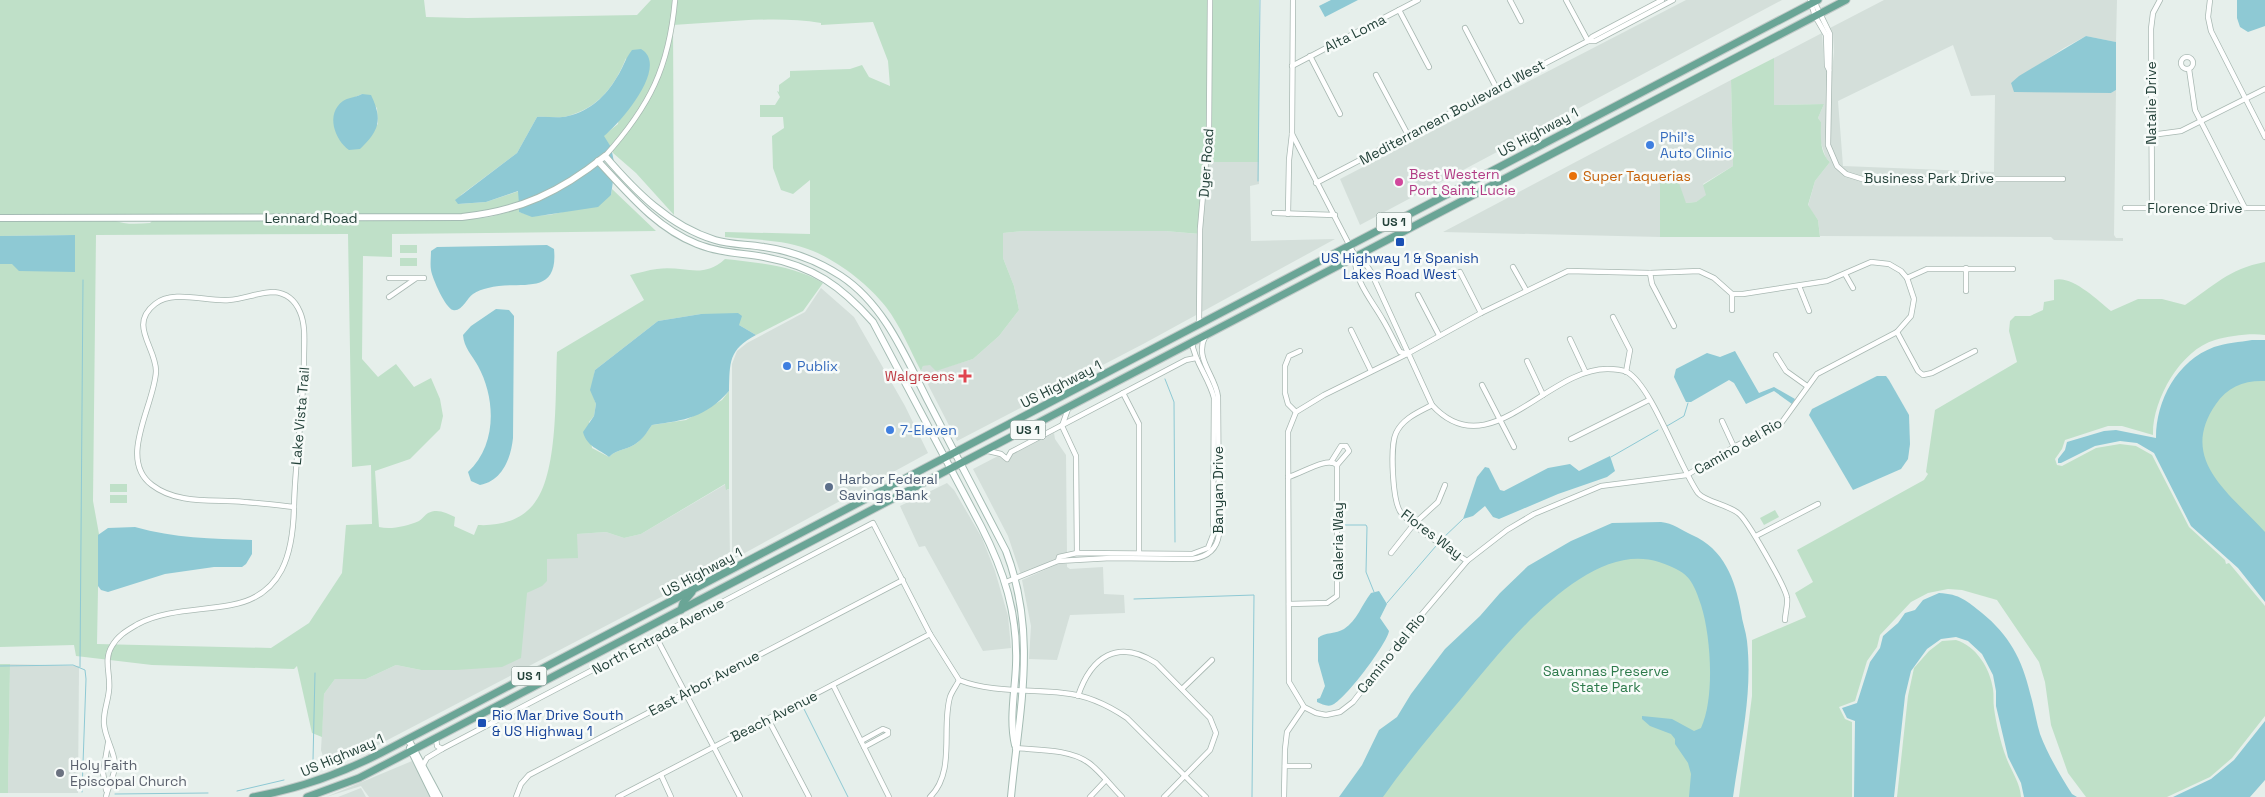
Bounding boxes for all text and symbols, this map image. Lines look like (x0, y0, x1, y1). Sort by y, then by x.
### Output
street label: Alta Loma (1321, 10, 1389, 56)
street label: Mediterranean Boulevard West (1356, 55, 1548, 169)
street label: Natalie Drive (2142, 61, 2160, 145)
street label: US Highway 1 (1495, 103, 1581, 161)
street label: Dyer Road (1195, 128, 1217, 198)
place label: Phil's Auto Clinic (1660, 128, 1732, 162)
marker: Phil's Auto Clinic (1644, 139, 1656, 151)
place label: Best Western Port Saint Lucie (1409, 165, 1516, 199)
place label: Super Taquerias (1583, 167, 1691, 185)
street label: Business Park Drive (1864, 169, 1994, 187)
marker: Super Taquerias (1567, 170, 1579, 182)
marker: Best Western Port Saint Lucie (1393, 176, 1405, 188)
street label: Florence Drive (2147, 199, 2243, 217)
street label: Lennard Road (264, 209, 358, 227)
road number: US 1 (1376, 212, 1412, 232)
marker: US Highway 1 & Spanish Lakes Road West (1394, 236, 1406, 248)
place label: US Highway 1 & Spanish Lakes Road West (1321, 249, 1479, 283)
street label: US Highway 1 (1017, 356, 1105, 412)
place label: Publix (797, 357, 838, 375)
marker: Publix (781, 360, 793, 372)
street label: Lake Vista Trail (287, 366, 313, 466)
place label: Walgreens (885, 367, 955, 385)
marker: Walgreens (959, 370, 971, 382)
street label: Camino del Rio (1691, 414, 1785, 478)
road number: US 1 (1010, 420, 1046, 440)
place label: 7-Eleven (900, 421, 957, 439)
marker: 7-Eleven (884, 424, 896, 436)
street label: Banyan Drive (1209, 446, 1227, 534)
place label: Harbor Federal Savings Bank (839, 470, 938, 504)
marker: Harbor Federal Savings Bank (823, 481, 835, 493)
street label: Galeria Way (1329, 502, 1347, 580)
street label: Flores Way (1398, 505, 1466, 563)
street label: US Highway 1 (659, 543, 745, 601)
street label: North Entrada Avenue (589, 593, 727, 679)
street label: Camino del Rio (1353, 609, 1429, 697)
street label: East Arbor Avenue (646, 646, 762, 720)
park label: Savannas Preserve State Park (1543, 662, 1669, 696)
road number: US 1 (512, 666, 546, 686)
street label: Beach Avenue (727, 686, 821, 746)
place label: Rio Mar Drive South & US Highway 1 (492, 706, 624, 740)
marker: Rio Mar Drive South & US Highway 1 (476, 717, 488, 729)
street label: US Highway 1 (298, 729, 386, 781)
place label: Holy Faith Episcopal Church (70, 756, 187, 790)
marker: Holy Faith Episcopal Church (54, 767, 66, 779)

